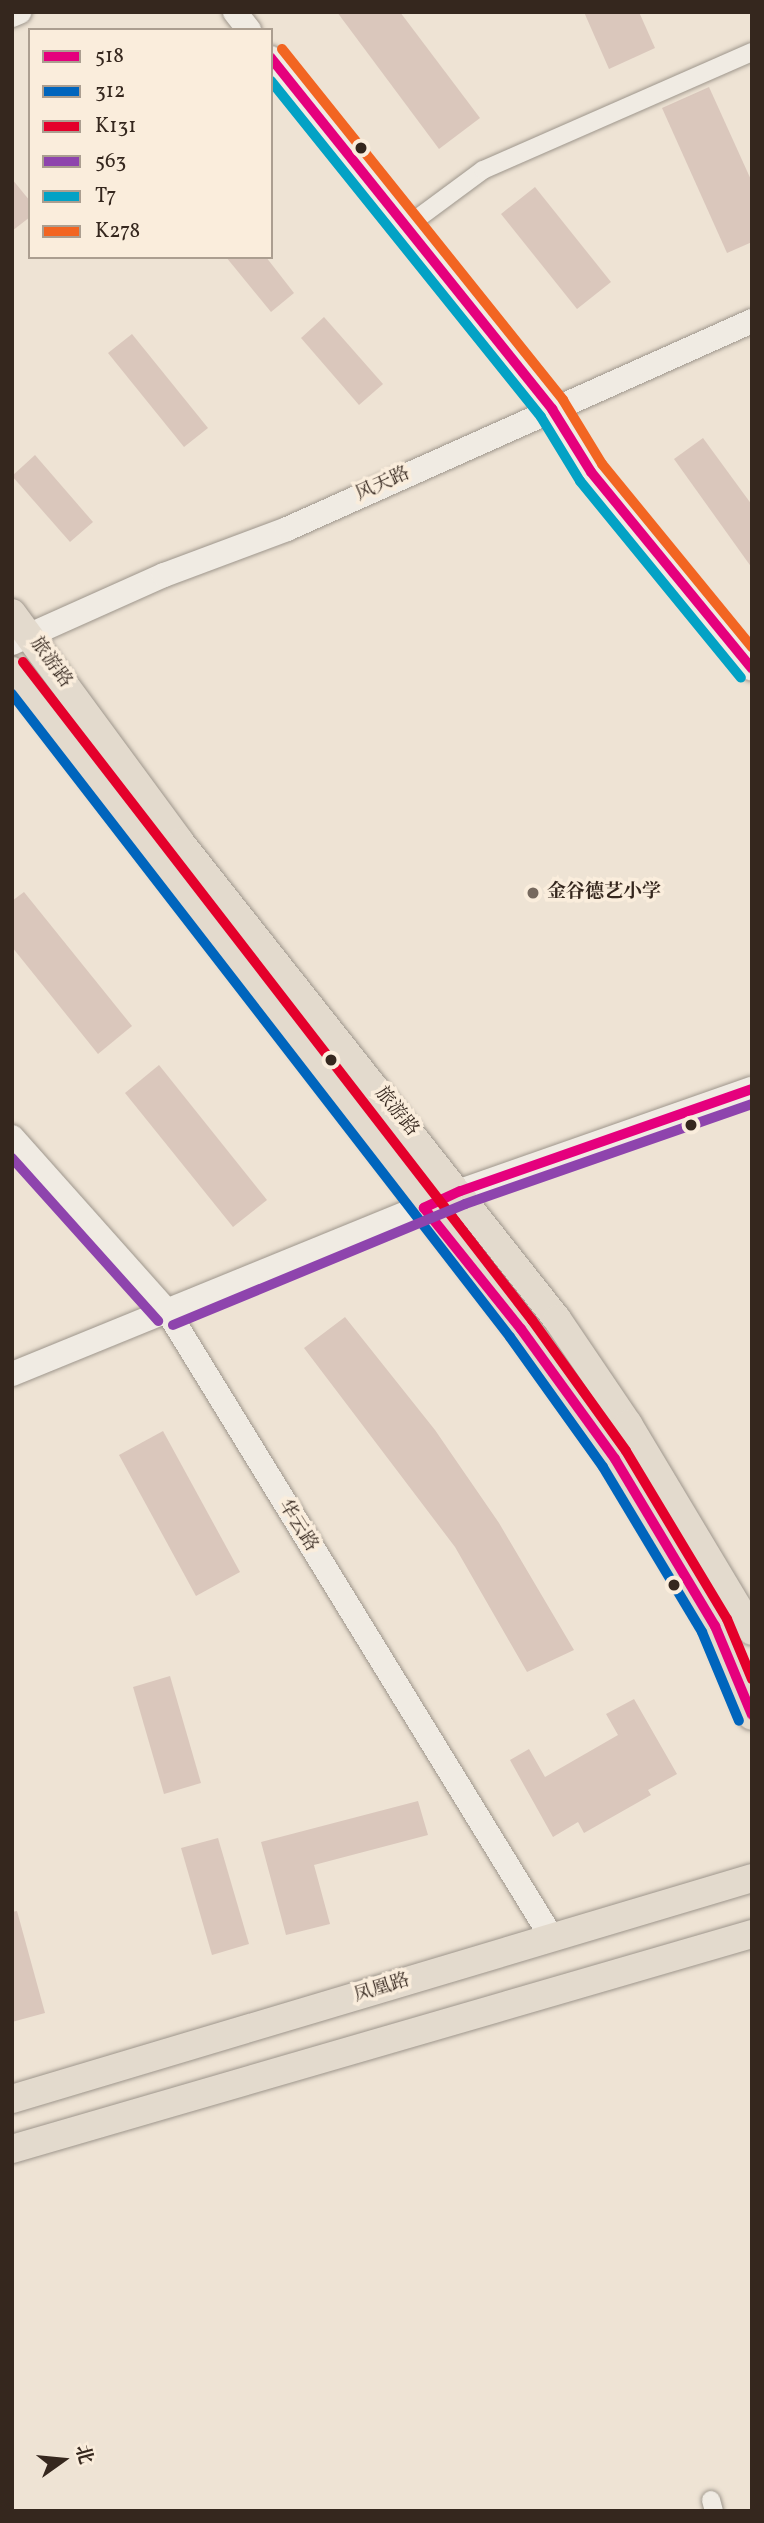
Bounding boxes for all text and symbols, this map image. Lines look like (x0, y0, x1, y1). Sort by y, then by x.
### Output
legend (28, 28, 273, 259)
text: 518 (95, 42, 124, 71)
text: 312 (95, 77, 125, 106)
text: K131 (95, 112, 136, 141)
unlabelled marker (354, 141, 368, 155)
text: 563 (95, 147, 126, 176)
text: T7 (95, 182, 116, 211)
text: K278 (95, 217, 140, 246)
street label: 风天路 (352, 463, 414, 507)
street label: 旅游路 (24, 633, 76, 693)
place label: 金谷德艺小学 (547, 882, 661, 904)
marker: 金谷德艺小学 (525, 885, 541, 901)
unlabelled marker (324, 1053, 338, 1067)
street label: 旅游路 (369, 1083, 423, 1141)
unlabelled marker (684, 1118, 698, 1132)
street label: 华云路 (272, 1496, 322, 1556)
unlabelled marker (667, 1578, 681, 1592)
street label: 凤凰路 (351, 1970, 413, 2008)
north arrow (28, 2425, 98, 2495)
text: 北 (68, 2442, 98, 2467)

